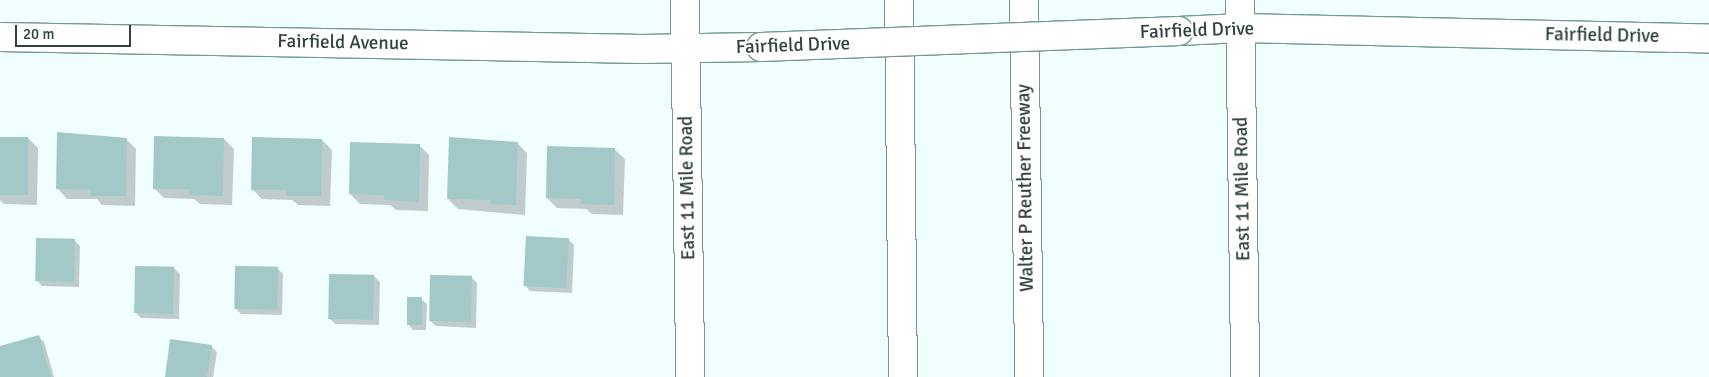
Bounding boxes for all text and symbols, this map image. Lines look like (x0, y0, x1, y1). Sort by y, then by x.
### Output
scale bar (18, 15, 134, 47)
street label: Fairfield Drive (1139, 18, 1255, 44)
street label: Fairfield Drive (1545, 24, 1659, 48)
text: 20 m (23, 25, 54, 43)
street label: Fairfield Avenue (277, 30, 409, 56)
street label: Fairfield Drive (735, 33, 851, 59)
street label: Walter P Reuther Freeway (1013, 84, 1039, 292)
street label: East 11 Mile Road (675, 116, 701, 260)
street label: East 11 Mile Road (1230, 117, 1256, 261)

